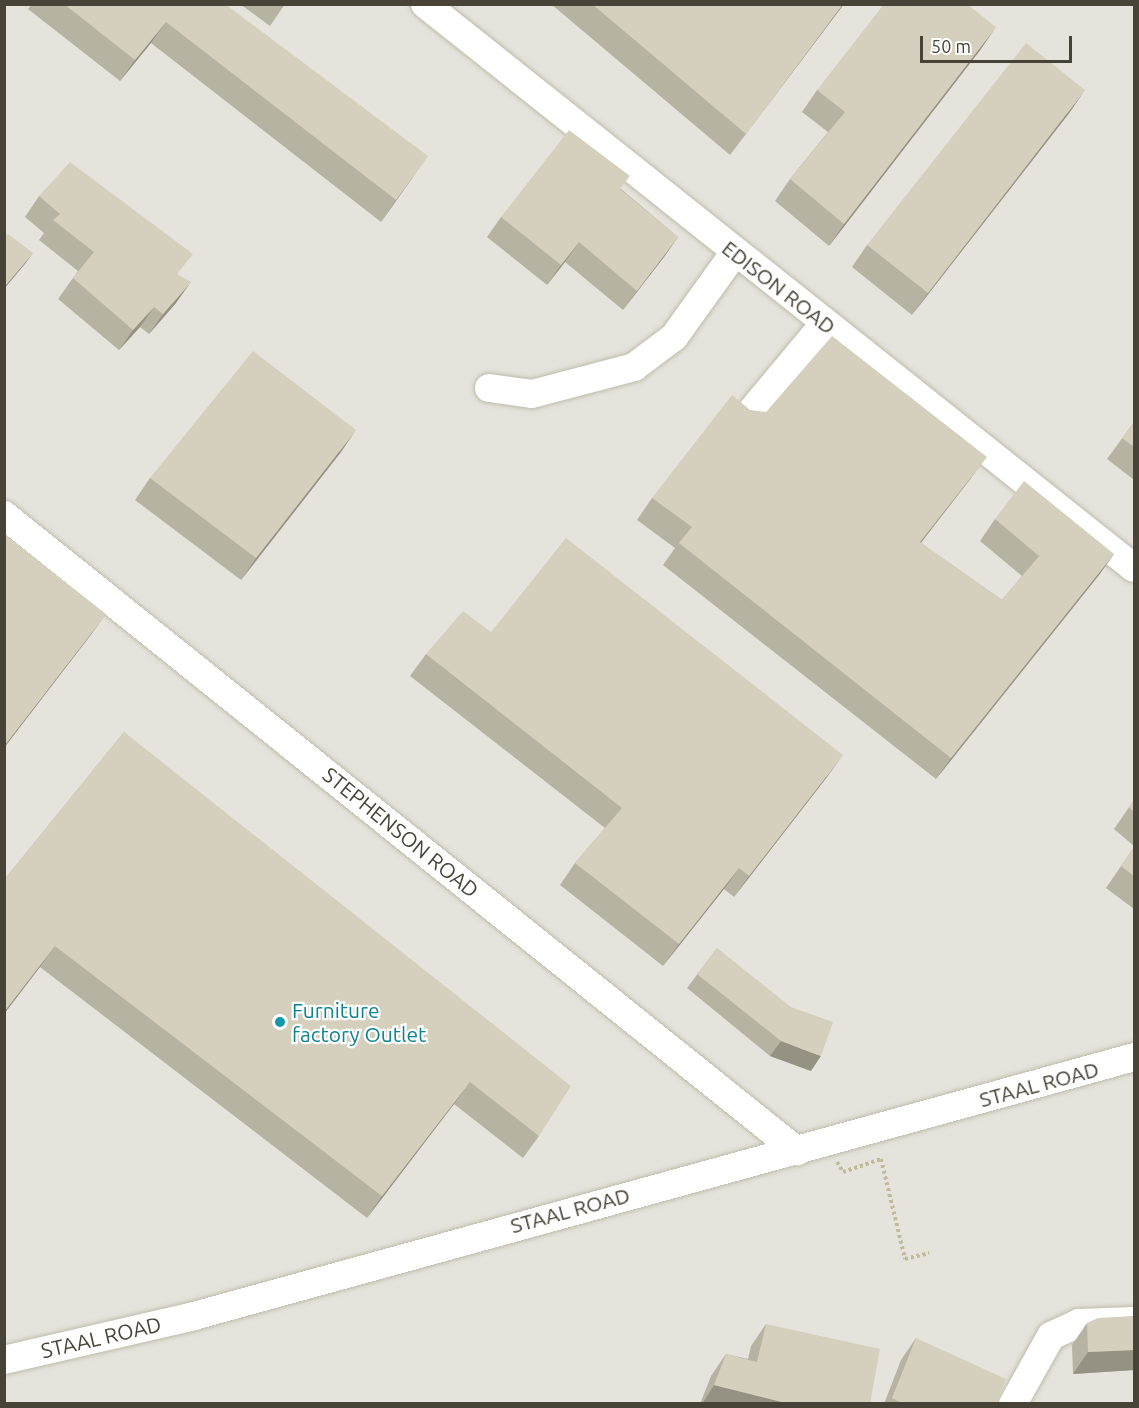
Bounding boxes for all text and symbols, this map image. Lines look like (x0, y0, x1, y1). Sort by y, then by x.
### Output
scale bar (923, 24, 1074, 62)
text: 50 m (931, 36, 971, 56)
street label: EDISON ROAD (717, 235, 841, 339)
street label: STEPHENSON ROAD (318, 761, 484, 903)
place label: Furniture factory Outlet (292, 997, 426, 1047)
marker: Furniture factory Outlet (273, 1015, 287, 1029)
street label: STAAL ROAD (977, 1056, 1101, 1112)
street label: STAAL ROAD (508, 1182, 632, 1238)
street label: STAAL ROAD (38, 1311, 164, 1363)

